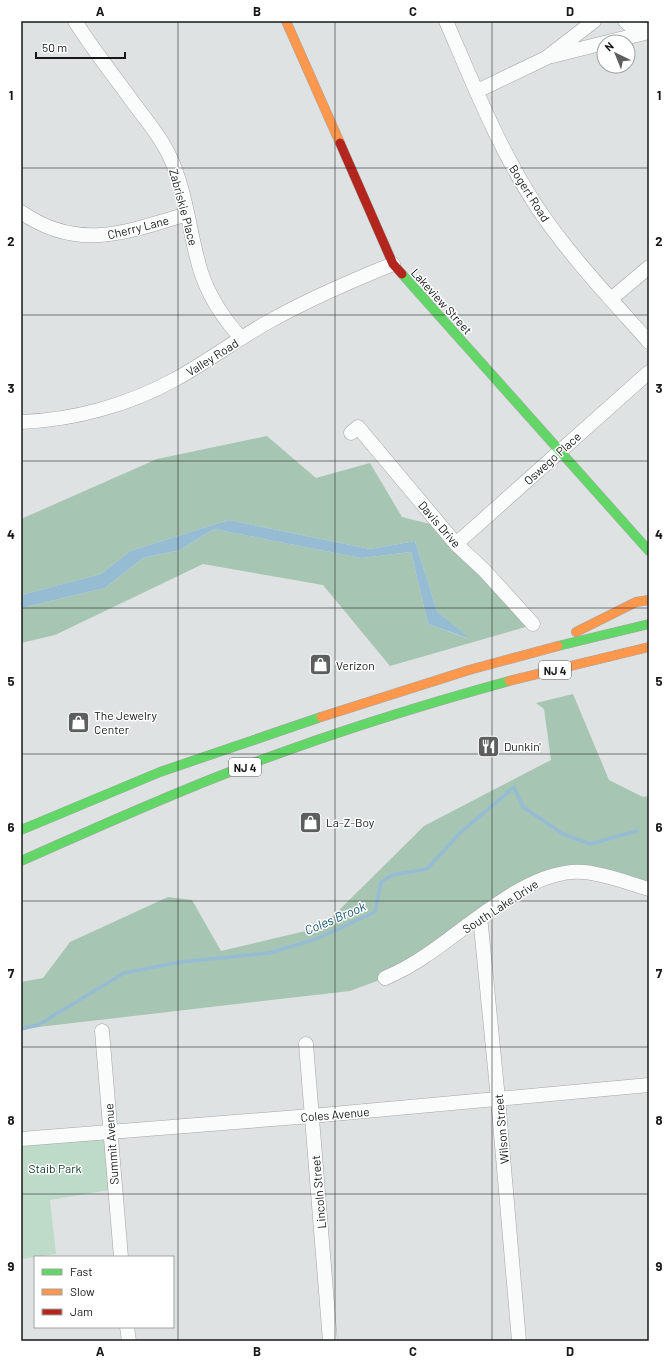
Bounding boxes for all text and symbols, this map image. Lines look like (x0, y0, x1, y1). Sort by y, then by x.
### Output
text: A (96, 3, 105, 19)
text: B (253, 3, 261, 19)
text: C (409, 3, 417, 19)
text: D (566, 3, 574, 19)
scale bar (36, 34, 125, 60)
north arrow (596, 34, 636, 74)
text: N (602, 39, 616, 54)
text: 50 m (42, 40, 67, 54)
text: 1 (9, 87, 13, 103)
text: 1 (657, 87, 661, 103)
street label: Bogert Road (507, 162, 553, 224)
street label: Zabriskie Place (167, 167, 201, 247)
street label: Cherry Lane (106, 213, 170, 241)
text: 2 (7, 233, 15, 249)
text: 2 (655, 233, 663, 249)
street label: Lakeview Street (409, 265, 475, 337)
street label: Valley Road (183, 335, 241, 379)
text: 3 (7, 380, 15, 396)
text: 3 (655, 380, 663, 396)
street label: Oswego Place (521, 429, 583, 487)
street label: Davis Drive (416, 498, 464, 550)
text: 4 (7, 526, 15, 542)
text: 4 (655, 526, 663, 542)
shop icon: Verizon (307, 652, 333, 678)
place label: Verizon (336, 658, 375, 672)
road number: NJ 4 (539, 661, 571, 679)
text: 5 (7, 673, 15, 689)
text: 5 (655, 673, 663, 689)
place label: The Jewelry Center (94, 708, 157, 736)
shop icon: The Jewelry Center (65, 709, 91, 735)
restaurant icon: Dunkin' (475, 733, 501, 759)
place label: Dunkin' (504, 739, 541, 753)
road number: NJ 4 (229, 758, 261, 776)
shop icon: La-Z-Boy (298, 809, 324, 835)
place label: La-Z-Boy (326, 815, 375, 829)
text: 6 (8, 819, 15, 835)
text: 6 (656, 819, 663, 835)
street label: South Lake Drive (460, 876, 540, 936)
water label: Coles Brook (302, 898, 369, 938)
text: 7 (8, 965, 15, 981)
text: 7 (656, 965, 663, 981)
street label: Wilson Street (491, 1093, 511, 1165)
street label: Summit Avenue (101, 1103, 121, 1185)
street label: Coles Avenue (300, 1104, 370, 1124)
text: 8 (7, 1112, 15, 1128)
text: 8 (655, 1112, 663, 1128)
street label: Lincoln Street (308, 1155, 328, 1229)
park label: Staib Park (28, 1161, 82, 1175)
legend (34, 1256, 174, 1328)
text: 9 (8, 1258, 15, 1274)
text: 9 (656, 1258, 663, 1274)
text: Fast (70, 1264, 93, 1278)
text: Slow (70, 1284, 95, 1298)
text: Jam (70, 1304, 93, 1318)
text: A (96, 1343, 105, 1359)
text: B (253, 1343, 261, 1359)
text: C (409, 1343, 417, 1359)
text: D (566, 1343, 574, 1359)

